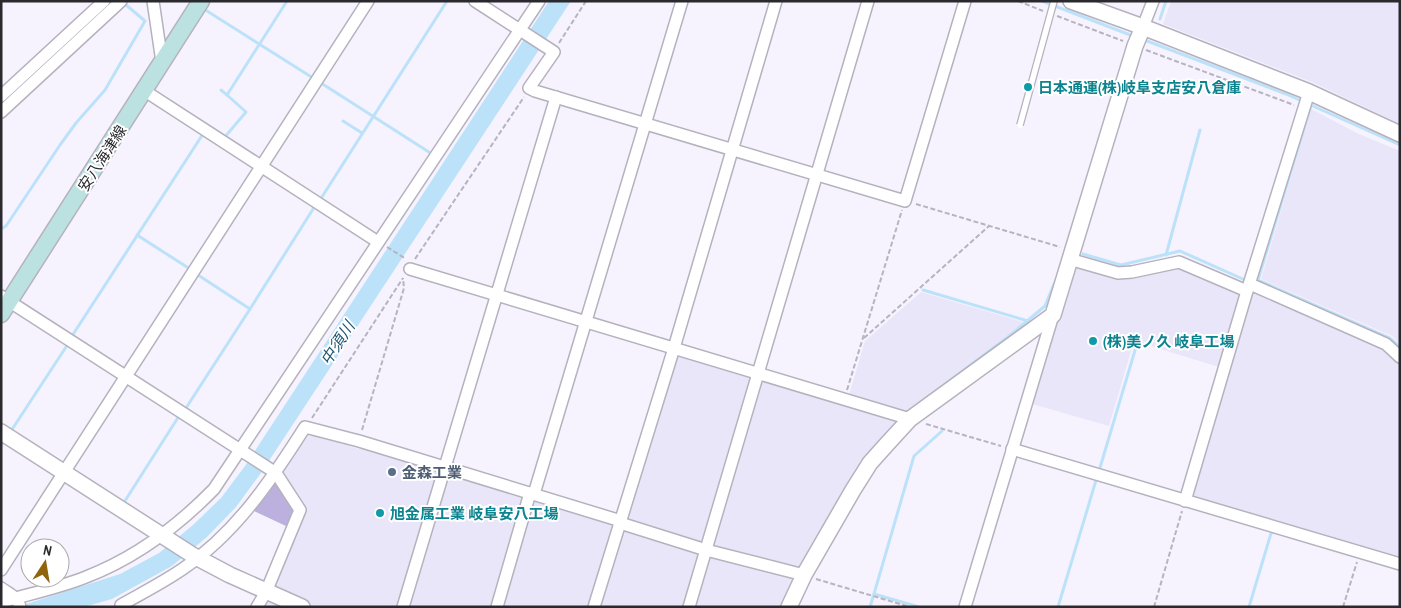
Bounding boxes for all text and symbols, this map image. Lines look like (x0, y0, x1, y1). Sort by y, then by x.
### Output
place label: 日本通運(株)岐阜支店安八倉庫 (1038, 77, 1241, 98)
marker: 日本通運(株)岐阜支店安八倉庫 (1022, 81, 1034, 93)
street label: 安八海津線 (73, 121, 131, 195)
water label: 中須川 (315, 315, 360, 369)
place label: (株)美ノ久 岐阜工場 (1103, 331, 1235, 352)
marker: (株)美ノ久 岐阜工場 (1087, 335, 1099, 347)
place label: 金森工業 (402, 462, 462, 483)
marker: 金森工業 (386, 466, 398, 478)
place label: 旭金属工業 岐阜安八工場 (390, 503, 558, 524)
marker: 旭金属工業 岐阜安八工場 (374, 507, 386, 519)
north arrow (20, 538, 70, 588)
text: N (42, 541, 54, 560)

